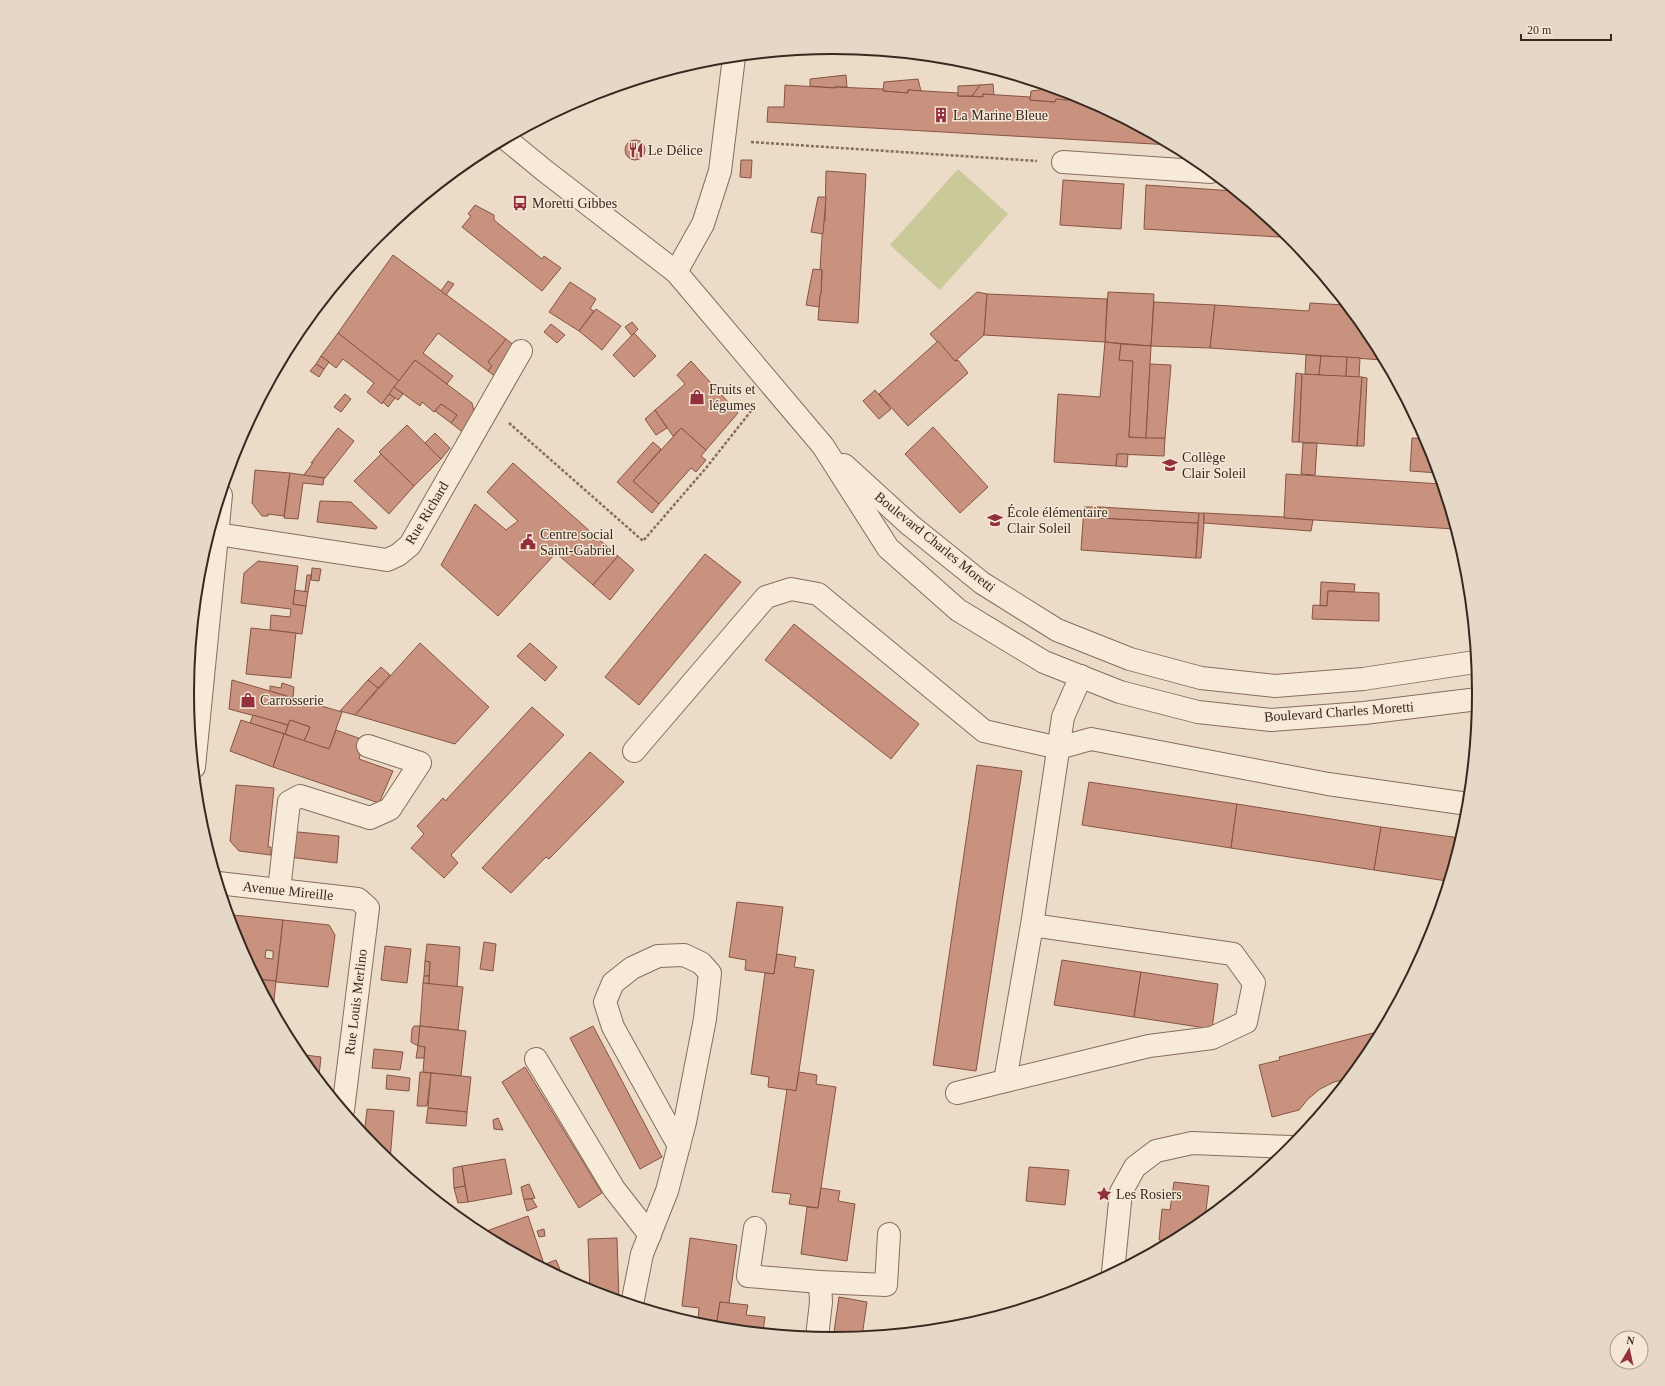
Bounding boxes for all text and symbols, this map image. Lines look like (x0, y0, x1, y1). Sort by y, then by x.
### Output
scale bar (1521, 16, 1611, 42)
text: 20 m (1527, 23, 1552, 37)
building icon: La Marine Bleue (932, 106, 950, 124)
place label: La Marine Bleue (953, 108, 1048, 123)
restaurant icon: Le Délice (627, 141, 645, 159)
place label: Le Délice (648, 143, 703, 158)
bus stop icon: Moretti Gibbes (511, 194, 529, 212)
place label: Moretti Gibbes (532, 196, 617, 211)
place label: Fruits et légumes (709, 382, 756, 413)
shop icon: Fruits et légumes (688, 388, 706, 406)
place label: Collège Clair Soleil (1182, 450, 1246, 481)
school or university icon: Collège Clair Soleil (1161, 456, 1179, 474)
street label: Rue Richard (402, 479, 452, 547)
street label: Boulevard Charles Moretti (872, 489, 998, 595)
place label: École élémentaire Clair Soleil (1007, 504, 1108, 536)
school or university icon: École élémentaire Clair Soleil (986, 511, 1004, 529)
place label: Centre social Saint-Gabriel (540, 527, 616, 558)
public building icon: Centre social Saint-Gabriel (519, 533, 537, 551)
shop icon: Carrosserie (239, 691, 257, 709)
place label: Carrosserie (260, 693, 324, 708)
street label: Boulevard Charles Moretti (1264, 699, 1414, 725)
street label: Avenue Mireille (242, 879, 334, 903)
street label: Rue Louis Merlino (342, 948, 370, 1056)
place icon: Les Rosiers (1095, 1185, 1113, 1203)
place label: Les Rosiers (1116, 1187, 1182, 1202)
north arrow (1609, 1330, 1649, 1370)
text: N (1626, 1334, 1635, 1347)

